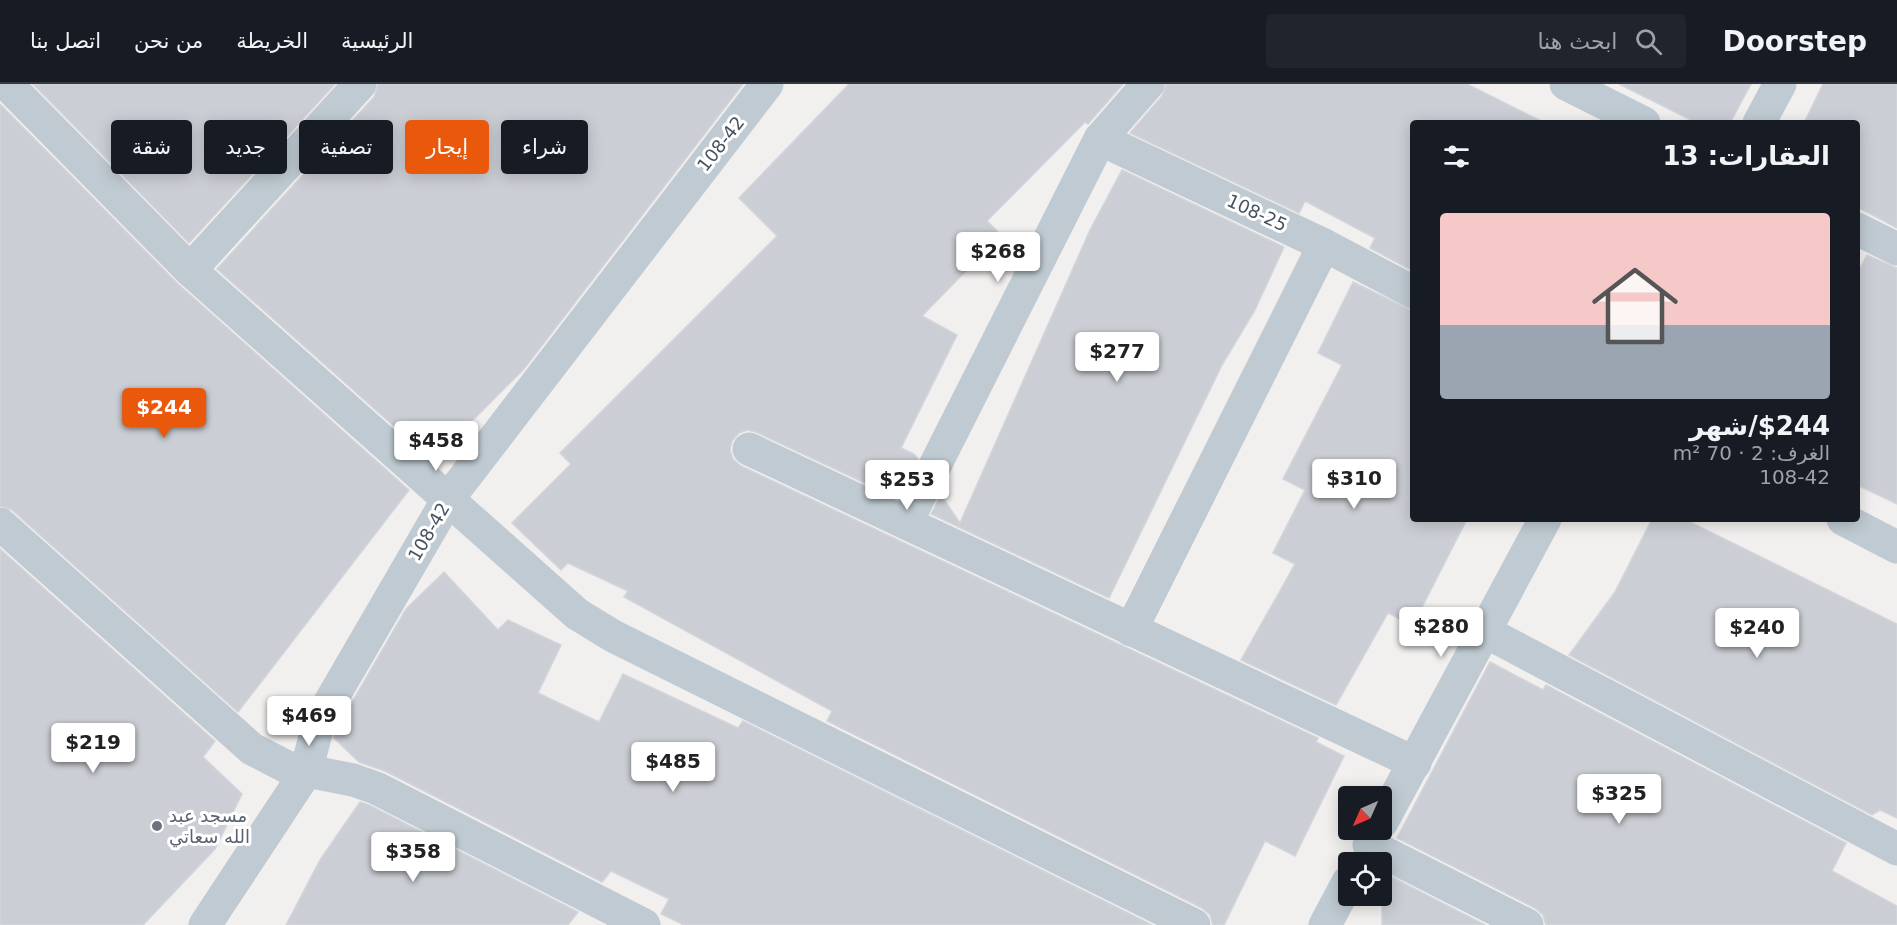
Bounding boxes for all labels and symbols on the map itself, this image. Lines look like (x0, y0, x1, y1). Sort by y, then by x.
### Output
street label: 108-42 (693, 112, 749, 175)
street label: 108-25 (1224, 190, 1291, 236)
pin: $268 (962, 232, 1034, 283)
pin: $277 (1081, 332, 1153, 383)
pin: $244 (128, 388, 200, 439)
pin: $458 (400, 421, 472, 472)
pin: $310 (1318, 459, 1390, 510)
pin: $253 (871, 460, 943, 511)
street label: 108-42 (404, 499, 454, 565)
pin: $280 (1405, 607, 1477, 658)
pin: $240 (1721, 608, 1793, 659)
pin: $469 (273, 696, 345, 747)
pin: $219 (57, 723, 129, 774)
pin: $485 (637, 742, 709, 793)
pin: $325 (1583, 774, 1655, 825)
north arrow (1338, 786, 1392, 840)
place label: مسجد عبد الله سعاتي (169, 805, 250, 848)
marker: مسجد عبد الله سعاتي (150, 819, 164, 833)
pin: $358 (377, 832, 449, 883)

